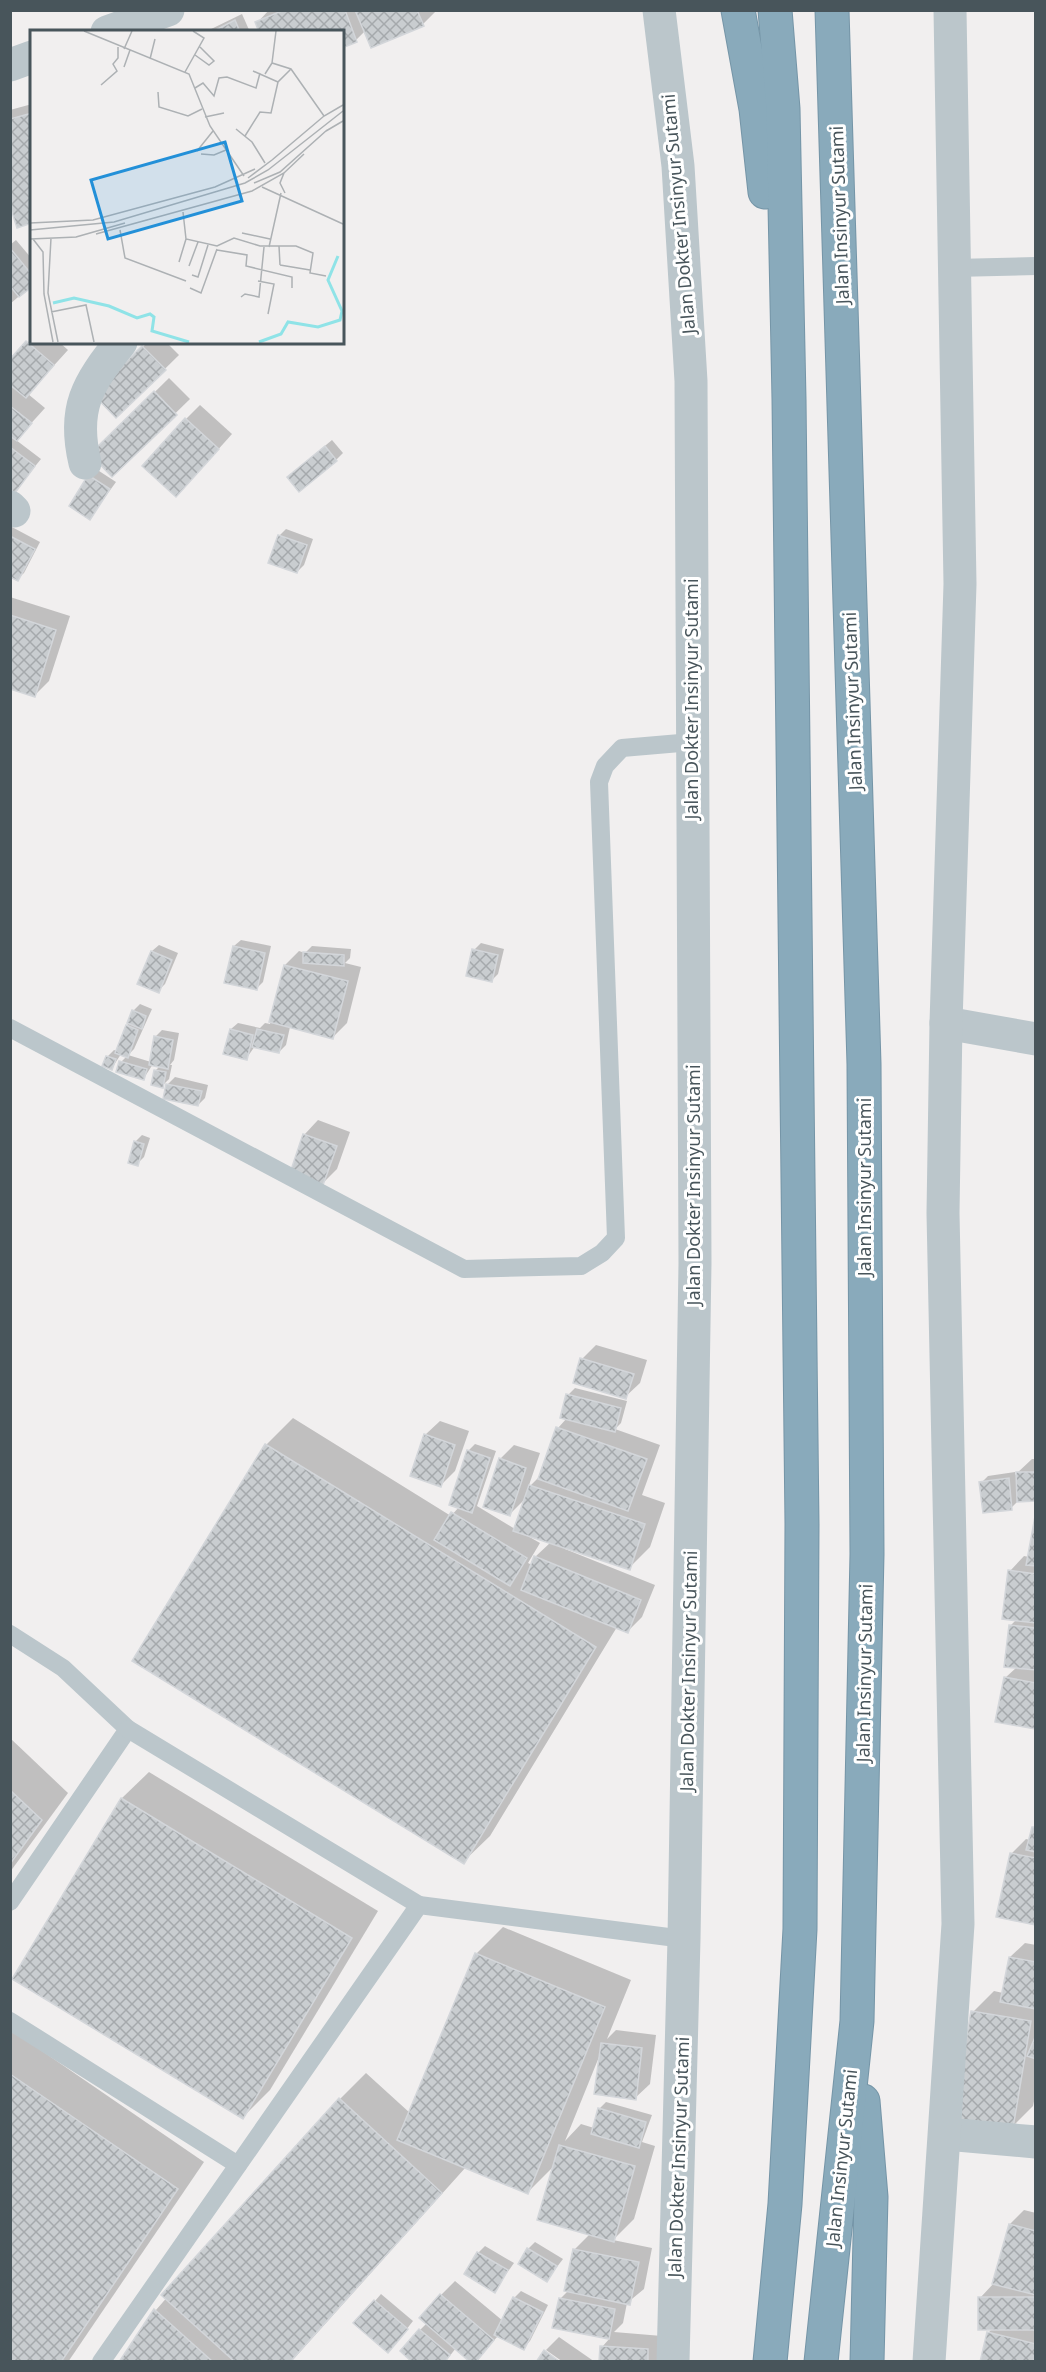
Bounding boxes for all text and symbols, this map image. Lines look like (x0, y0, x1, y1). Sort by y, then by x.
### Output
inset map (30, 30, 344, 344)
street label: Jalan Dokter Insinyur Sutami (656, 93, 701, 337)
street label: Jalan Insinyur Sutami (824, 125, 854, 307)
street label: Jalan Dokter Insinyur Sutami (679, 578, 703, 822)
street label: Jalan Insinyur Sutami (837, 611, 867, 793)
street label: Jalan Dokter Insinyur Sutami (681, 1064, 705, 1308)
street label: Jalan Insinyur Sutami (852, 1098, 876, 1278)
street label: Jalan Dokter Insinyur Sutami (674, 1550, 702, 1794)
street label: Jalan Insinyur Sutami (850, 1583, 878, 1765)
street label: Jalan Dokter Insinyur Sutami (662, 2036, 694, 2280)
street label: Jalan Insinyur Sutami (820, 2068, 862, 2250)

